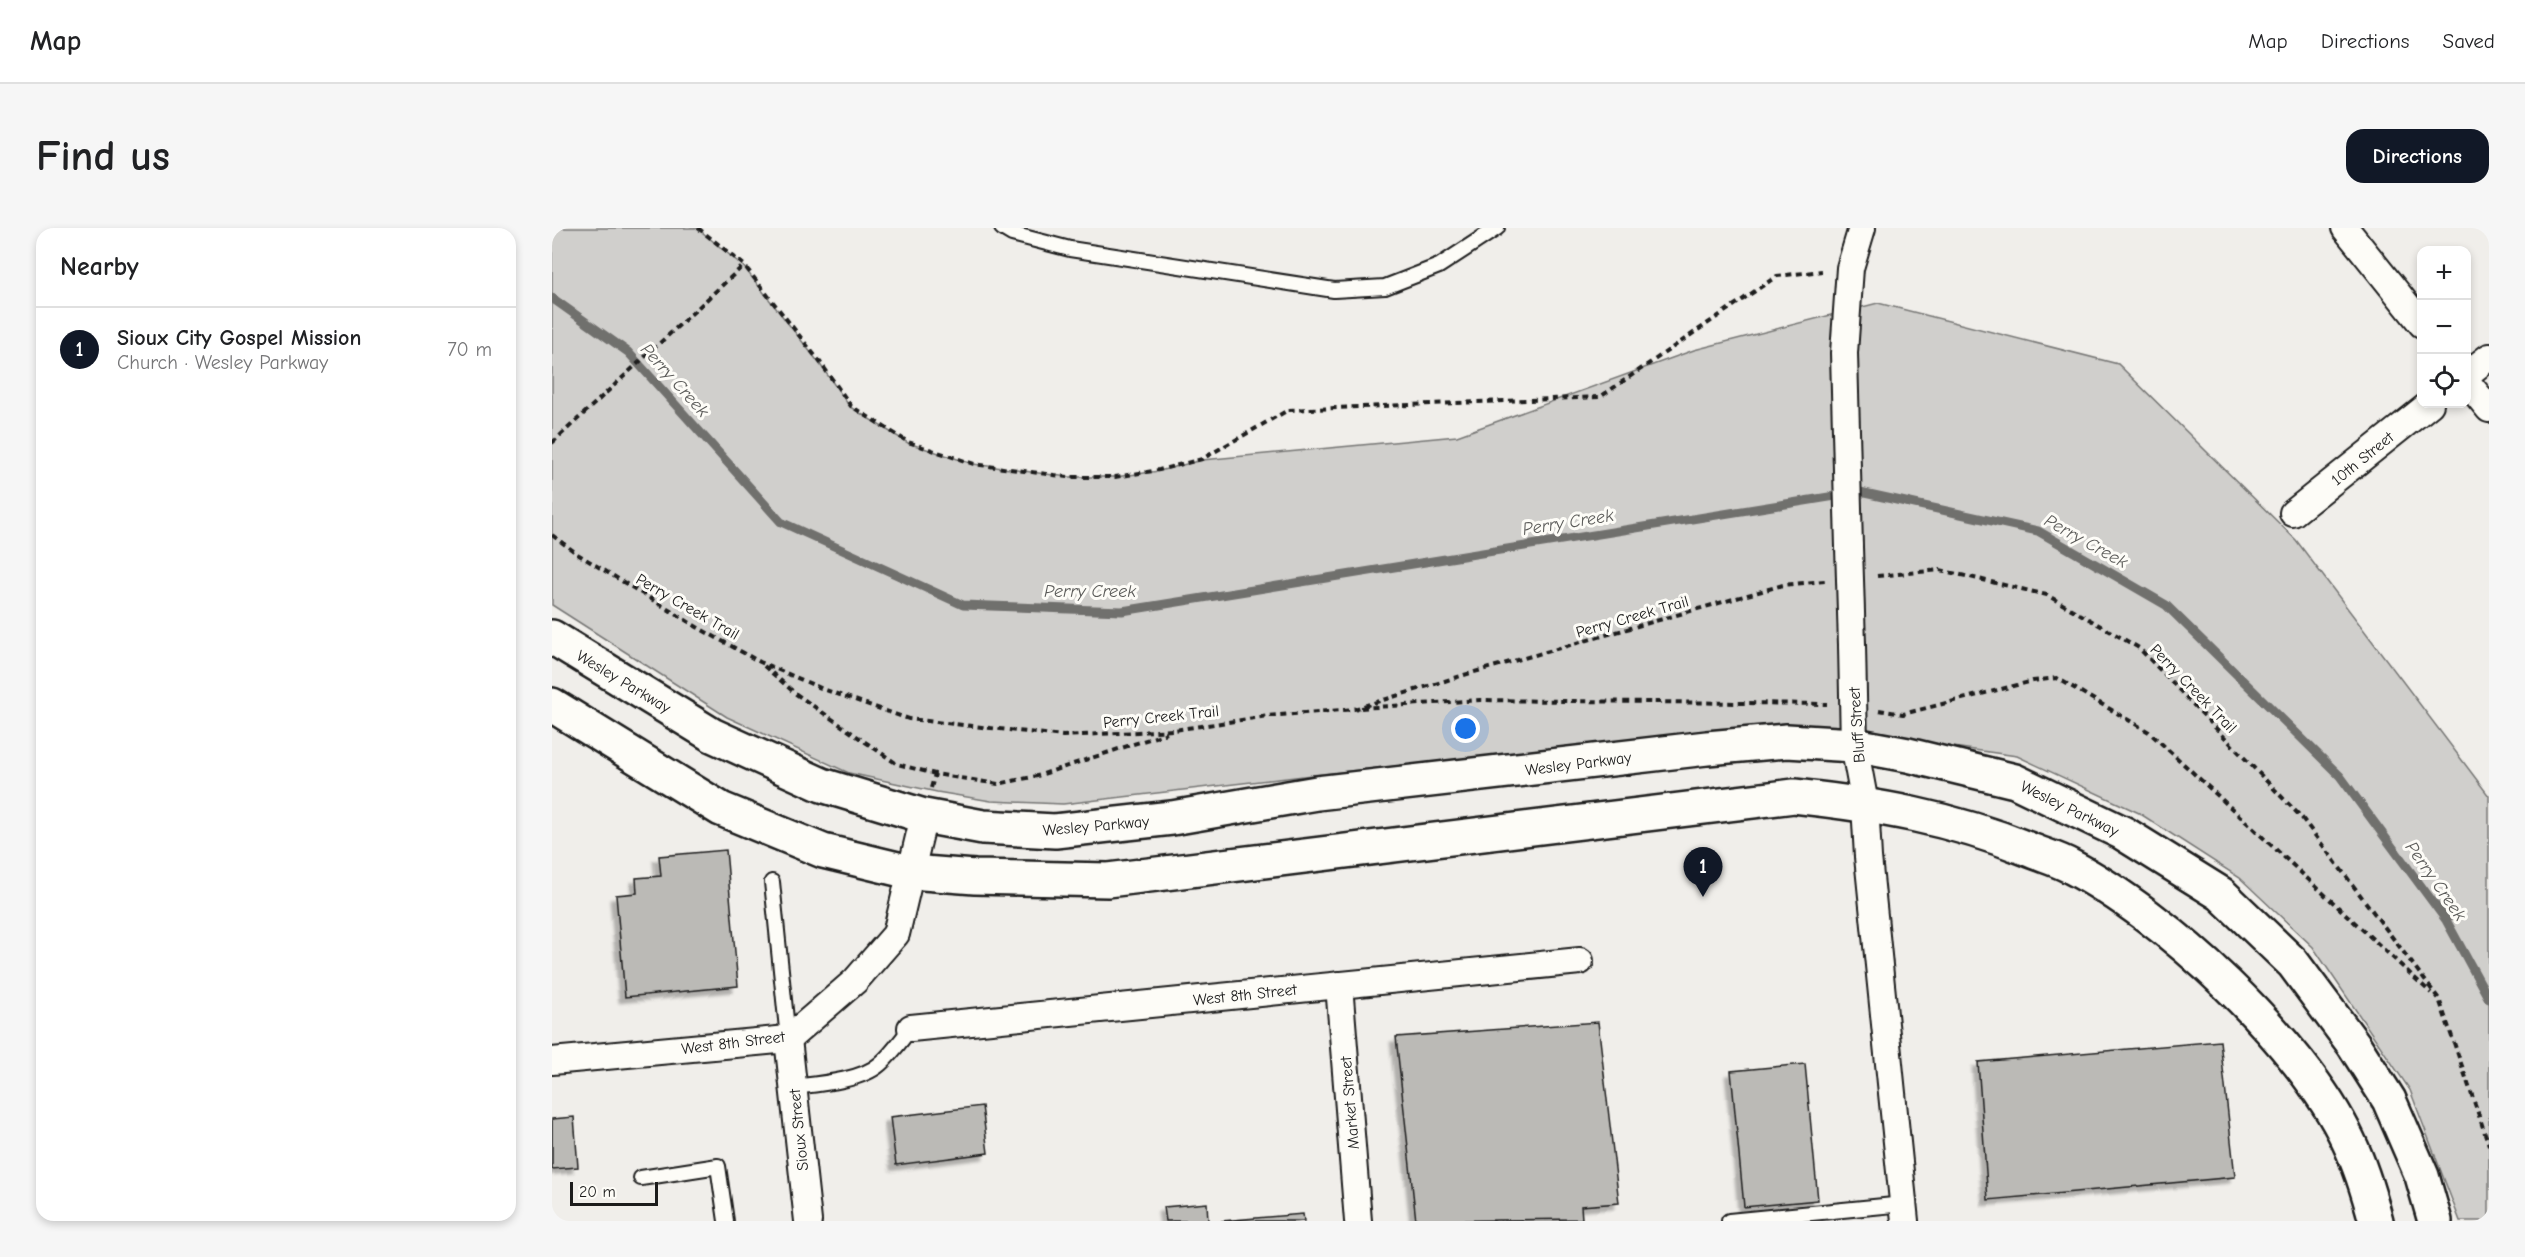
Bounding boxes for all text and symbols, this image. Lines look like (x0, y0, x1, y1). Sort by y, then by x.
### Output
text: Map (30, 25, 81, 57)
text: Map (2248, 29, 2288, 53)
text: Directions (2321, 29, 2410, 53)
text: Saved (2443, 29, 2495, 53)
button: Directions (2346, 129, 2489, 183)
text: Find us (36, 132, 170, 181)
map controls (2417, 246, 2471, 408)
button: + (2417, 246, 2471, 300)
text: Nearby (60, 252, 139, 282)
button: − (2417, 300, 2471, 354)
text: Sioux City Gospel Mission (117, 325, 361, 351)
text: 1 (76, 338, 83, 361)
text: 70 m (447, 338, 492, 361)
water label: Perry Creek (636, 339, 713, 422)
text: Church · Wesley Parkway (117, 351, 328, 374)
button: locate (2417, 354, 2471, 408)
street label: 10th Street (2328, 428, 2398, 489)
water label: Perry Creek (1521, 505, 1615, 540)
water label: Perry Creek (2040, 510, 2131, 573)
street label: Perry Creek Trail (633, 570, 742, 644)
water label: Perry Creek (1044, 581, 1136, 602)
street label: Perry Creek Trail (1574, 592, 1691, 642)
street label: Perry Creek Trail (2146, 641, 2240, 737)
street label: Wesley Parkway (573, 647, 675, 718)
street label: Bluff Street (1845, 686, 1869, 763)
street label: Perry Creek Trail (1102, 702, 1220, 732)
your location (1451, 714, 1480, 743)
street label: Wesley Parkway (1524, 748, 1633, 779)
street label: Wesley Parkway (2018, 777, 2122, 841)
street label: Wesley Parkway (1042, 812, 1151, 840)
water label: Perry Creek (2401, 838, 2471, 925)
pin: 1 (1684, 848, 1722, 897)
street label: West 8th Street (1192, 981, 1298, 1009)
street label: West 8th Street (680, 1028, 786, 1058)
street label: Market Street (1337, 1055, 1363, 1150)
street label: Sioux Street (786, 1088, 812, 1172)
scale bar (570, 1179, 658, 1206)
text: 20 m (579, 1183, 616, 1201)

